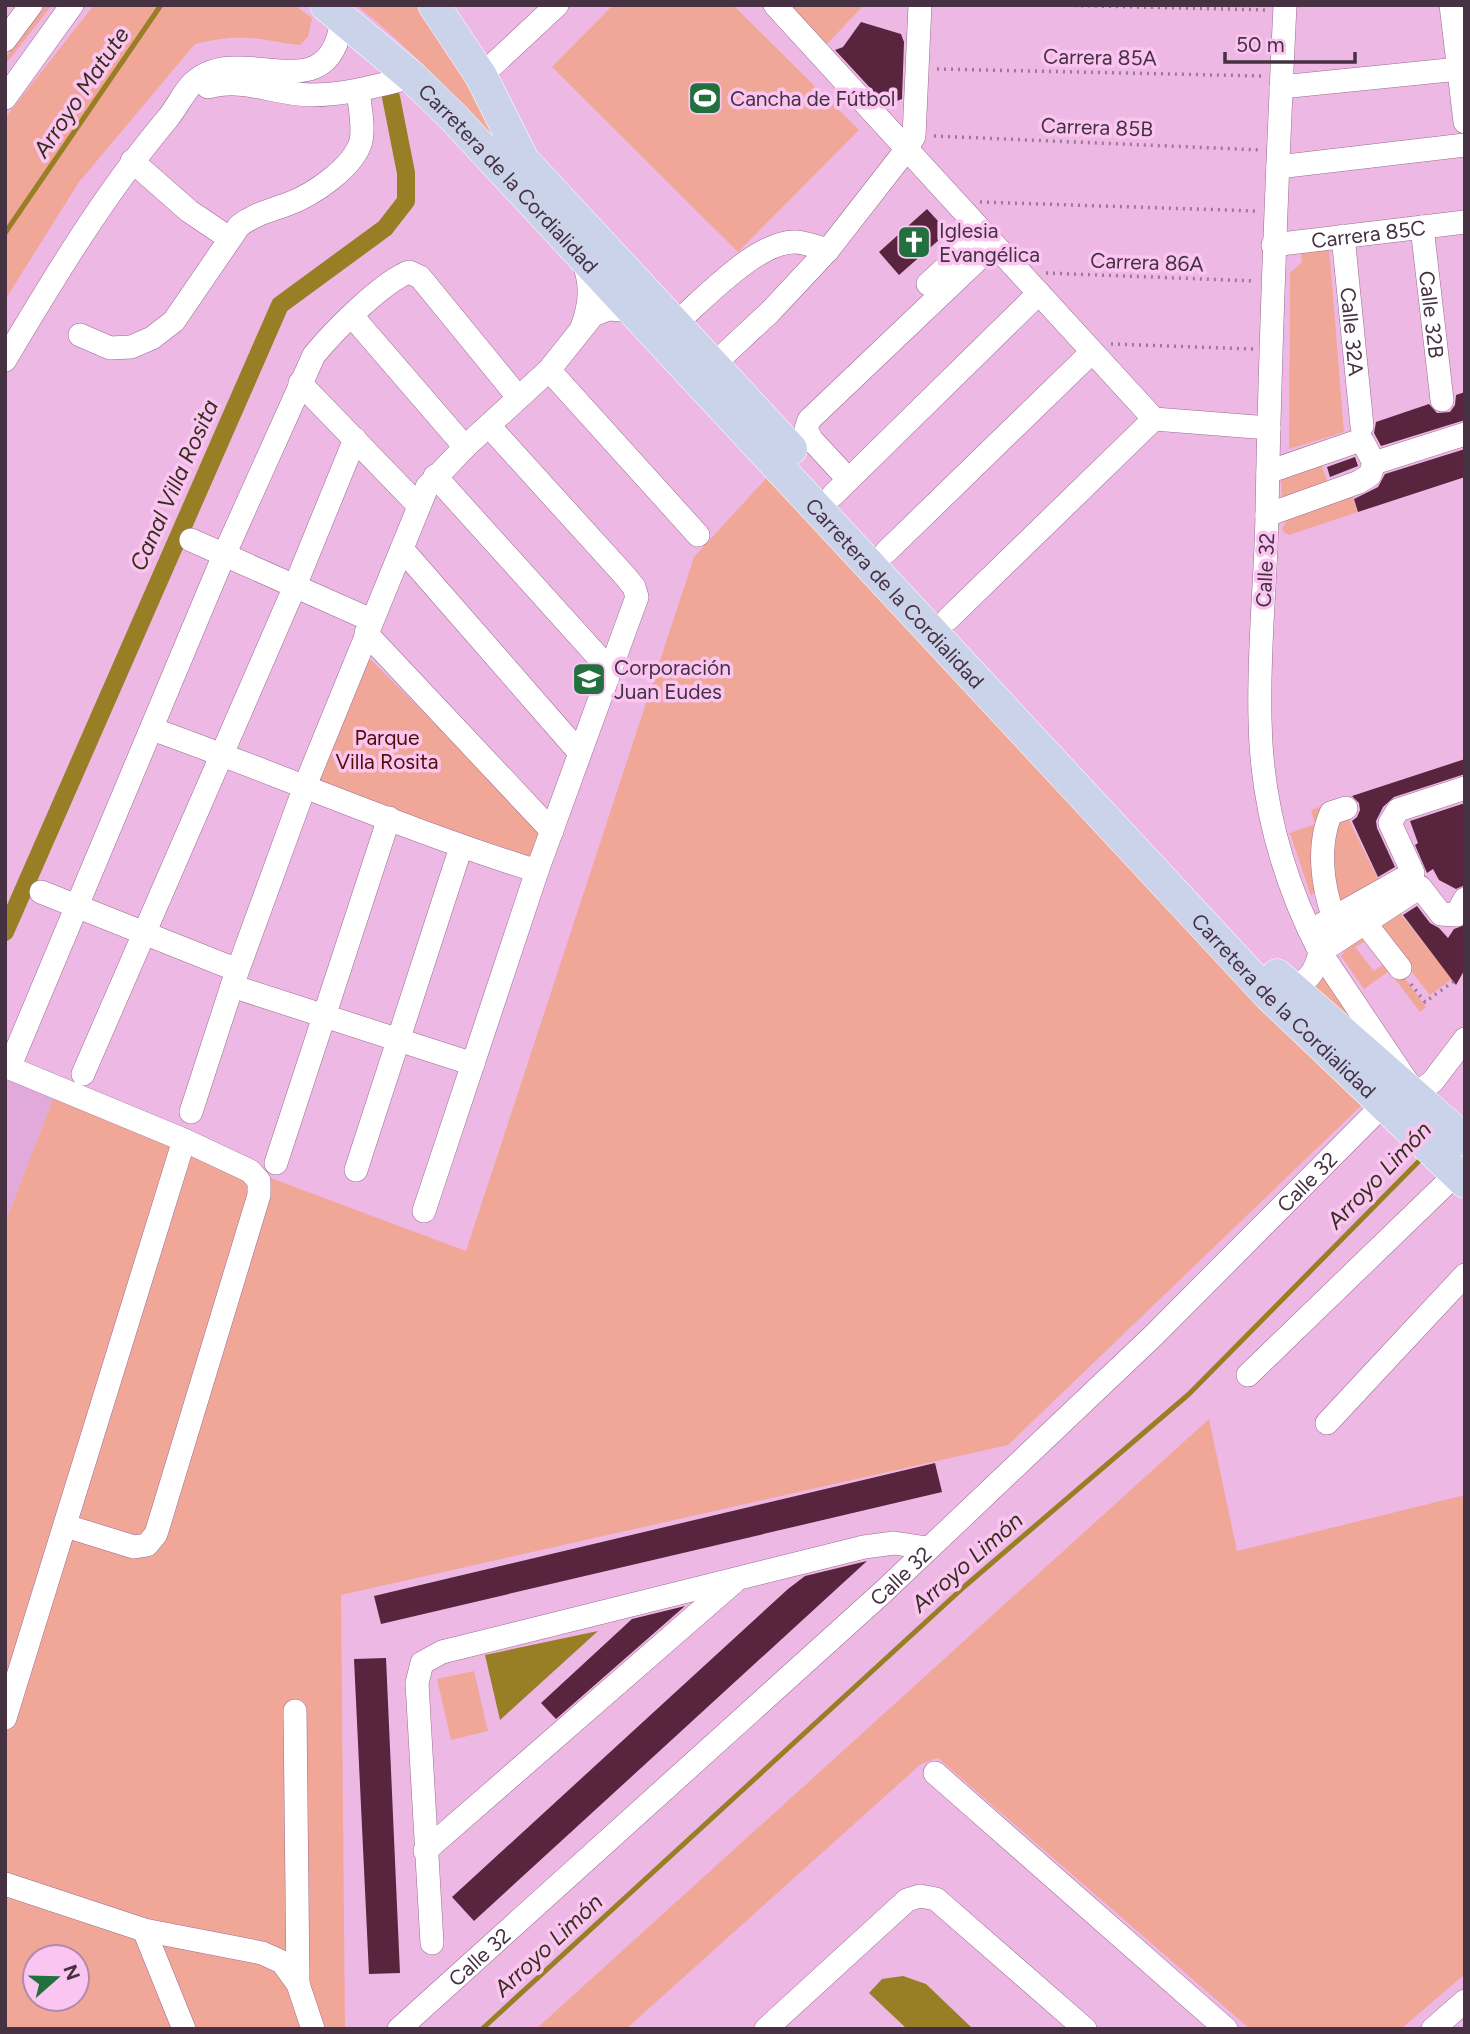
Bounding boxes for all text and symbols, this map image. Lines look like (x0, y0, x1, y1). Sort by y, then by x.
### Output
water label: Arroyo Matute (27, 21, 135, 163)
scale bar (1225, 21, 1354, 65)
text: 50 m (1236, 32, 1285, 57)
street label: Carrera 85A (1043, 44, 1157, 70)
street label: Carretera de la Cordialidad (414, 78, 604, 278)
sports icon: Cancha de Fútbol (686, 79, 724, 117)
place label: Cancha de Fútbol (730, 86, 895, 111)
street label: Carrera 85B (1040, 113, 1154, 141)
street label: Carrera 85C (1310, 214, 1427, 253)
place label: Iglesia Evangélica (939, 218, 1040, 267)
church icon: Iglesia Evangélica (895, 223, 933, 261)
street label: Carrera 86A (1090, 248, 1204, 276)
street label: Calle 32B (1415, 269, 1450, 359)
street label: Calle 32A (1336, 286, 1369, 377)
water label: Canal Villa Rosita (124, 395, 224, 575)
street label: Carretera de la Cordialidad (801, 492, 990, 693)
street label: Calle 32 (1251, 532, 1279, 608)
place label: Corporación Juan Eudes (614, 655, 731, 704)
school or university icon: Corporación Juan Eudes (570, 660, 608, 698)
park label: Parque Villa Rosita (335, 725, 439, 774)
street label: Carretera de la Cordialidad (1187, 908, 1381, 1103)
water label: Arroyo Limón (1320, 1115, 1437, 1235)
street label: Calle 32 (1271, 1146, 1342, 1217)
water label: Arroyo Limón (905, 1506, 1028, 1619)
street label: Calle 32 (865, 1541, 936, 1610)
water label: Arroyo Limón (487, 1887, 608, 2003)
street label: Calle 32 (443, 1922, 515, 1991)
north arrow (21, 1943, 91, 2013)
text: N (58, 1962, 85, 1983)

